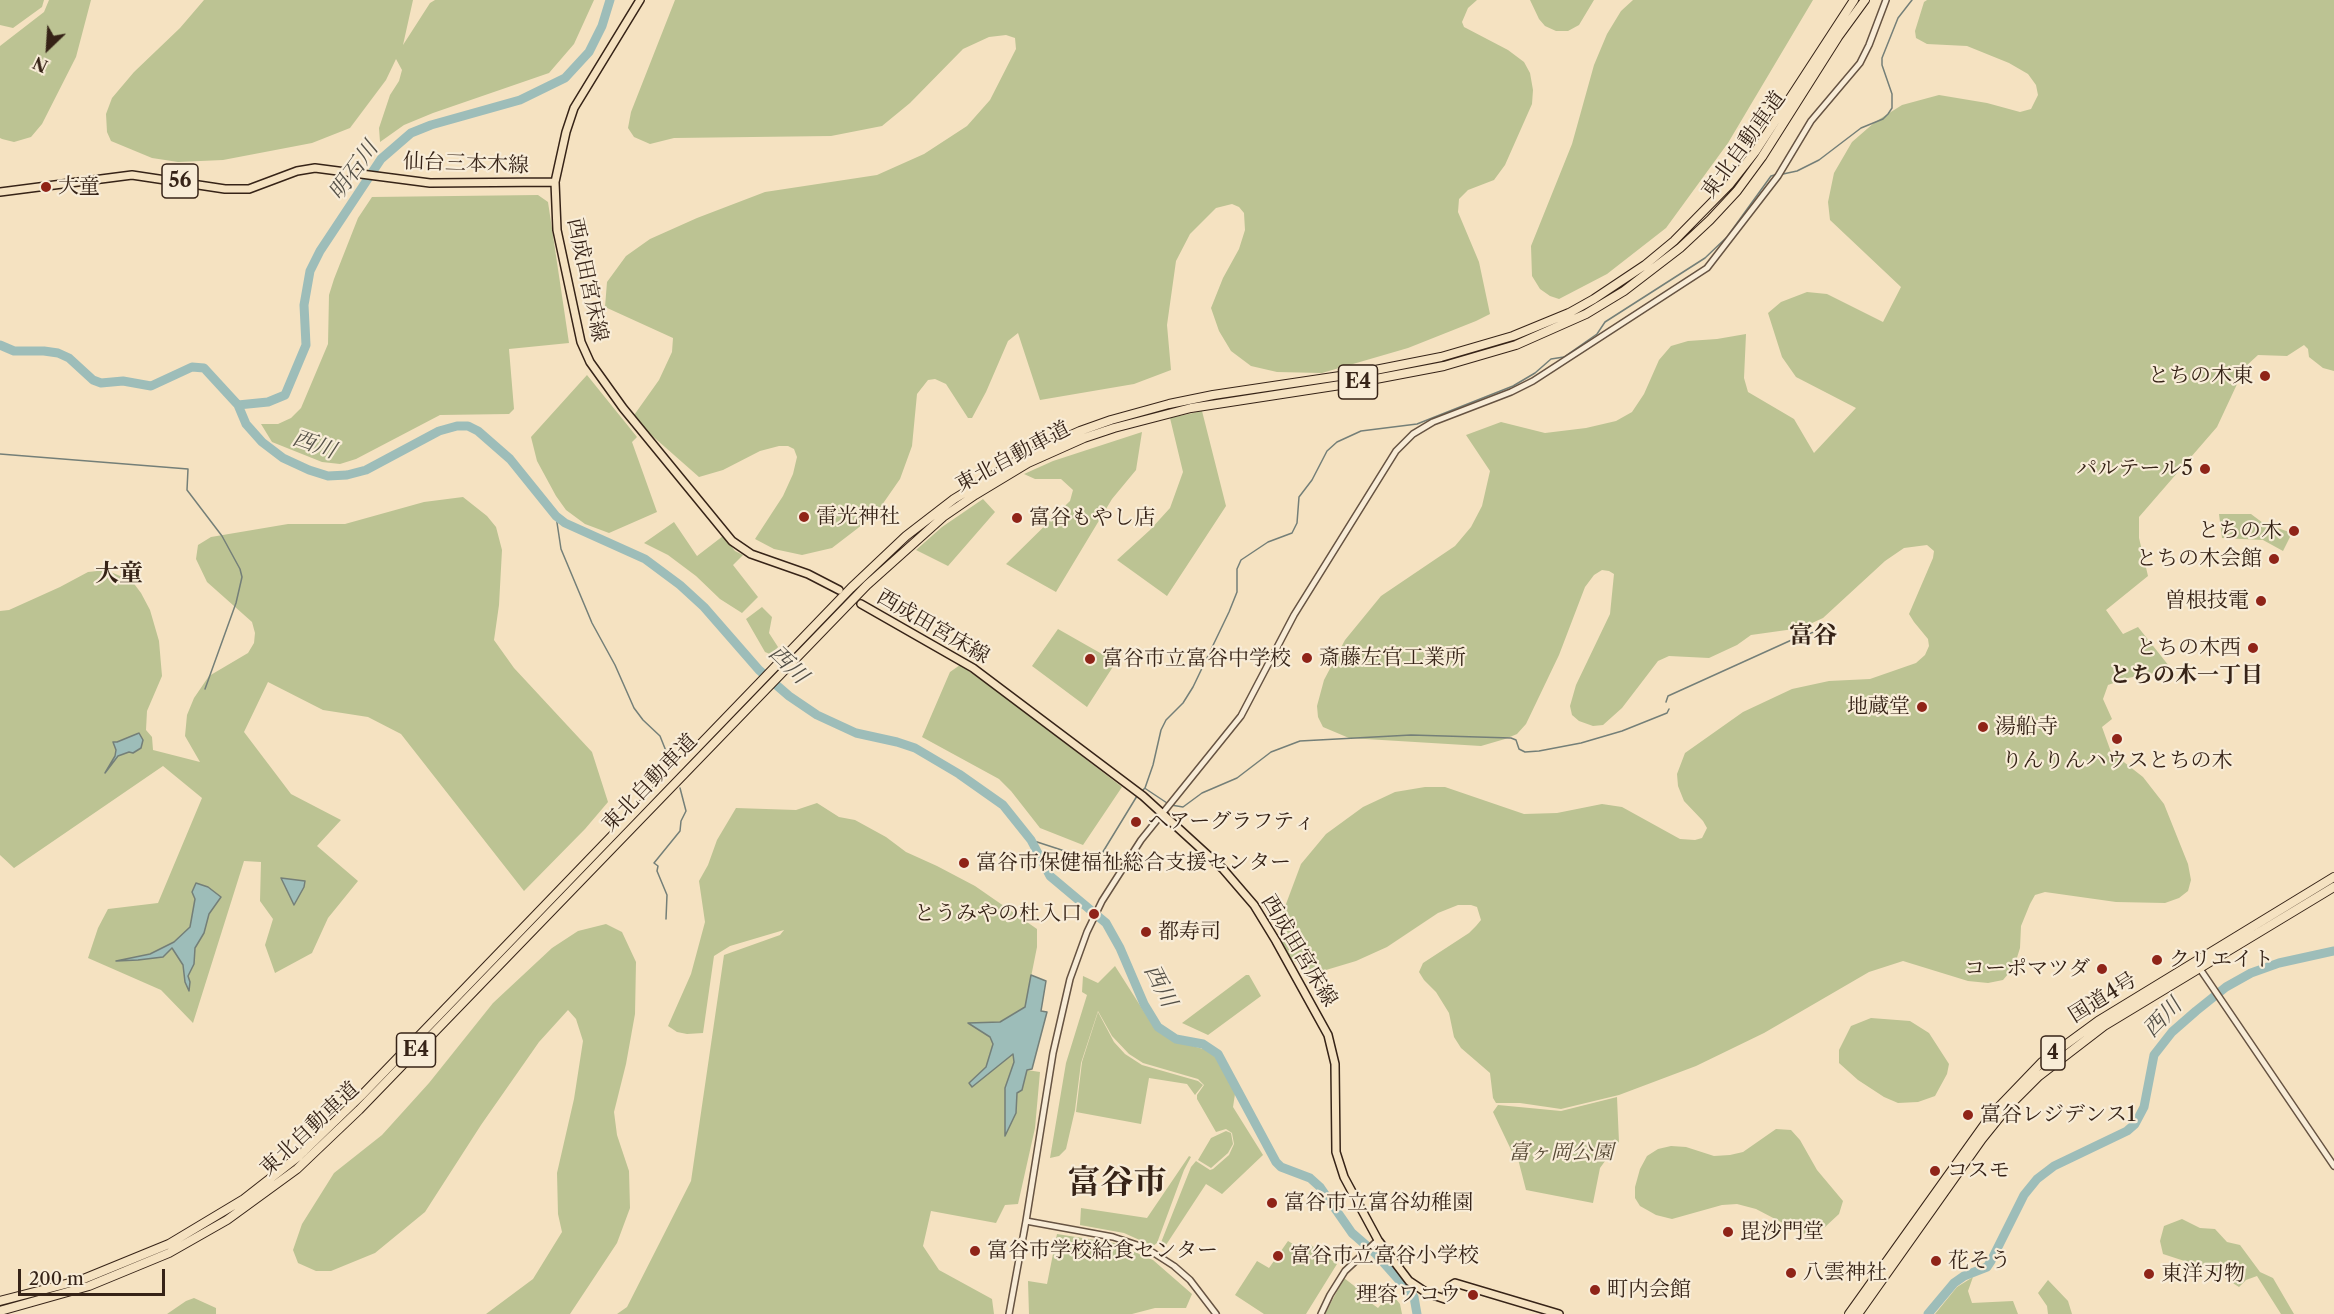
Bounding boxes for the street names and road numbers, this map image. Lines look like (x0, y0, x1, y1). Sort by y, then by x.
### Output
street label: 東北自動車道 (1697, 87, 1791, 203)
street label: 仙台三本木線 (403, 149, 529, 179)
road number: 56 (162, 164, 198, 198)
street label: 西成田宮床線 (562, 216, 612, 344)
road number: E4 (1338, 365, 1378, 399)
street label: 東北自動車道 (951, 416, 1075, 498)
street label: 西成田宮床線 (872, 585, 994, 669)
street label: 東北自動車道 (597, 729, 703, 837)
street label: 西成田宮床線 (1256, 891, 1342, 1011)
street label: 国道4号 (2064, 967, 2142, 1029)
road number: E4 (396, 1033, 436, 1067)
road number: 4 (2041, 1036, 2065, 1070)
street label: 東北自動車道 (255, 1077, 365, 1181)

